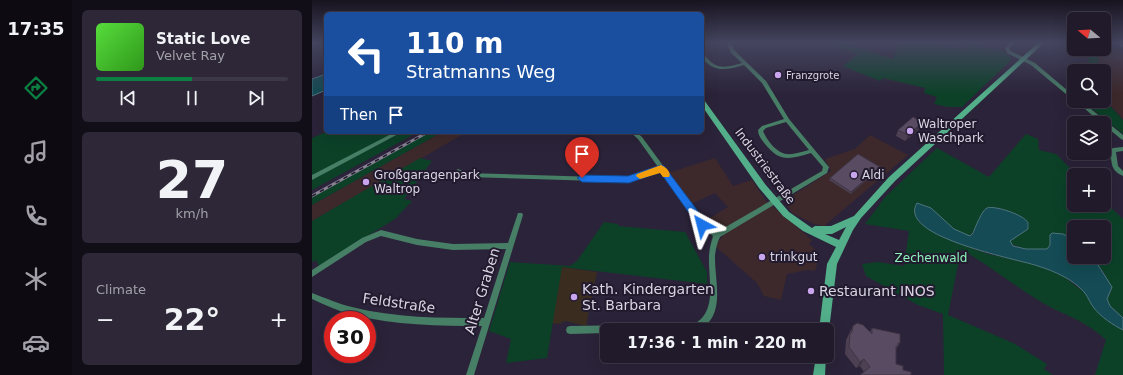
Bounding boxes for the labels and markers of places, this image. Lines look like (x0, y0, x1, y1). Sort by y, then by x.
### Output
marker: Franzgrote (773, 70, 783, 80)
place label: Franzgrote (786, 70, 839, 81)
place label: Waltroper Waschpark (918, 117, 984, 145)
marker: Waltroper Waschpark (905, 126, 915, 136)
pin (565, 137, 599, 178)
place label: Großgaragenpark Waltrop (374, 168, 480, 196)
place label: Aldi (862, 168, 885, 182)
marker: Aldi (849, 170, 859, 180)
marker: Großgaragenpark Waltrop (361, 177, 371, 187)
place label: trinkgut (770, 250, 818, 264)
marker: trinkgut (757, 252, 767, 262)
place label: Kath. Kindergarten St. Barbara (582, 281, 714, 313)
place label: Restaurant INOS (819, 283, 935, 299)
marker: Restaurant INOS (806, 286, 816, 296)
marker: Kath. Kindergarten St. Barbara (569, 292, 579, 302)

